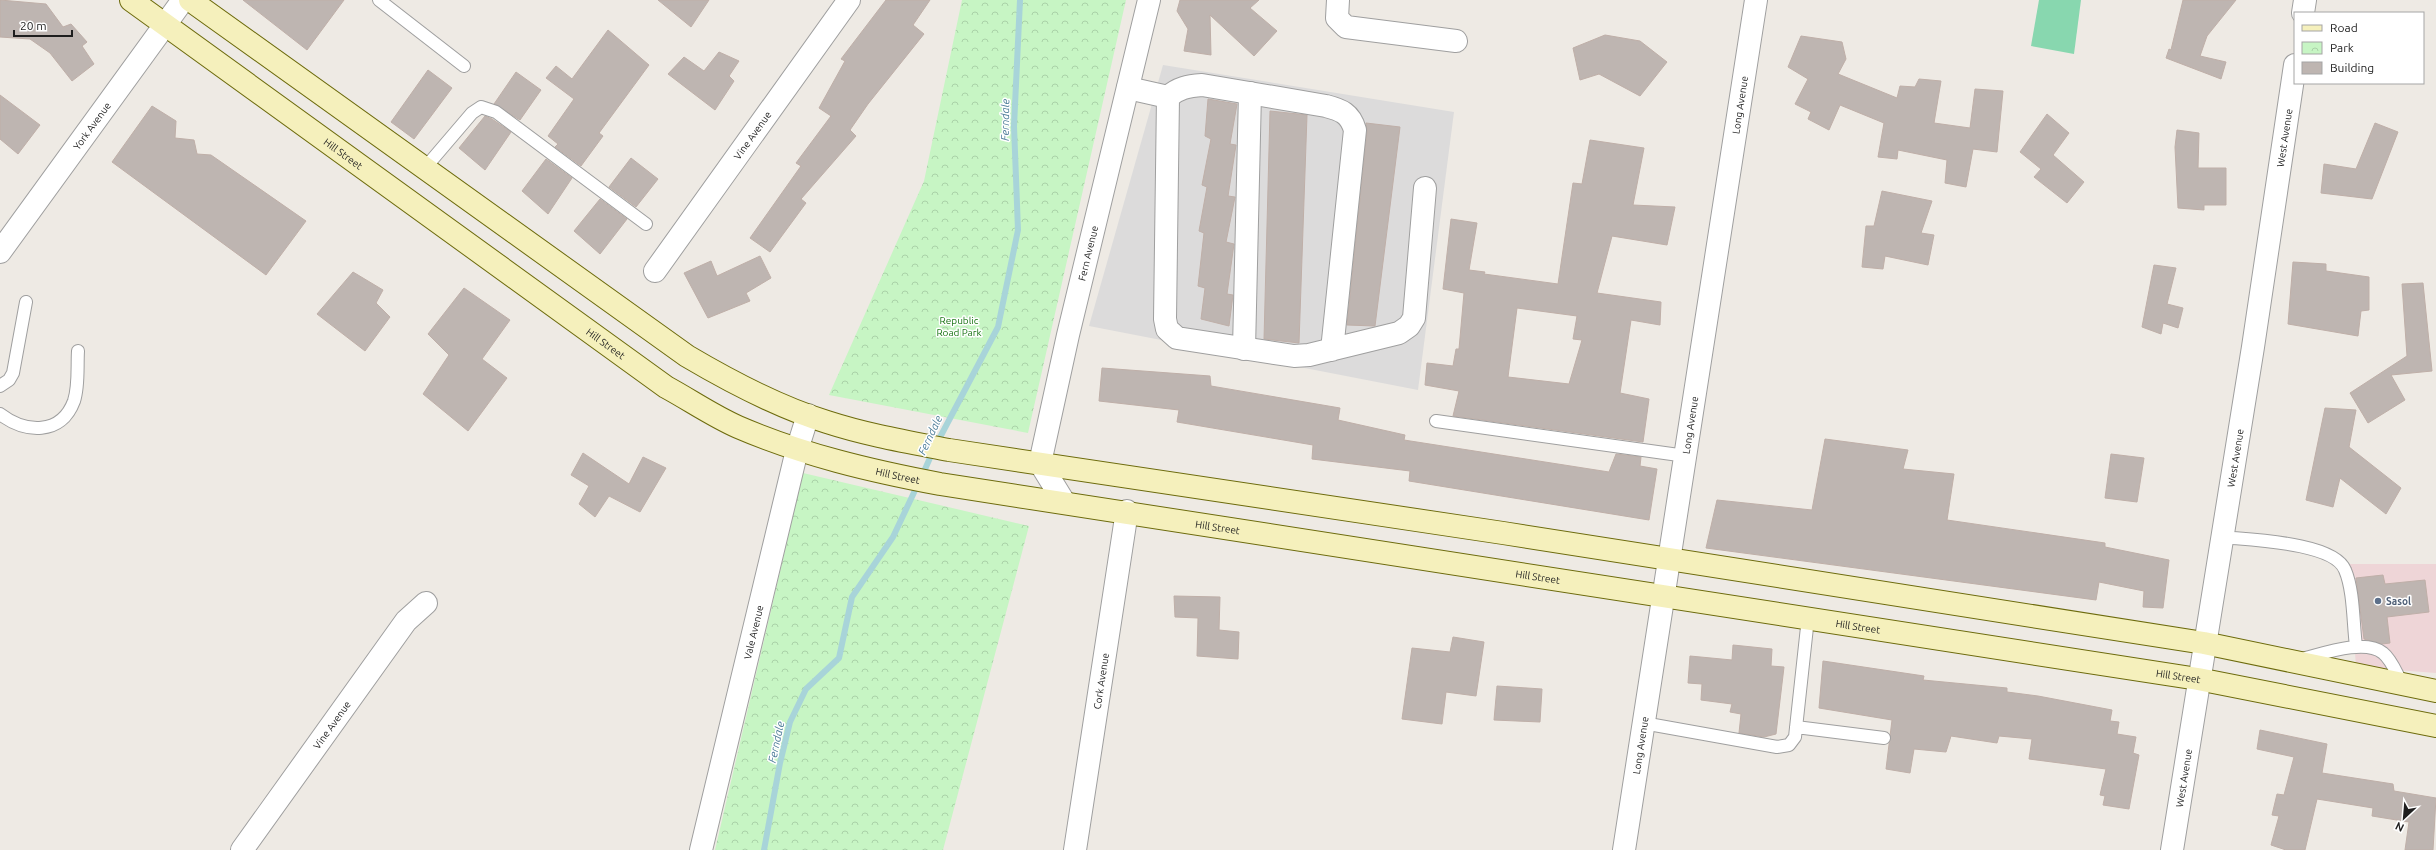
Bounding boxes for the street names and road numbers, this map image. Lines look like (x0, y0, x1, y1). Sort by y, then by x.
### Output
street label: Long Avenue (1730, 75, 1750, 135)
street label: York Avenue (71, 100, 113, 152)
street label: West Avenue (2275, 108, 2294, 168)
street label: Vine Avenue (732, 109, 774, 162)
street label: Hill Street (322, 136, 364, 172)
street label: Fern Avenue (1076, 225, 1100, 282)
street label: Hill Street (584, 326, 627, 362)
street label: Long Avenue (1681, 395, 1700, 455)
street label: West Avenue (2225, 428, 2246, 488)
street label: Hill Street (875, 466, 921, 486)
street label: Hill Street (1195, 519, 1241, 536)
street label: Hill Street (1515, 568, 1561, 586)
street label: Vale Avenue (742, 604, 766, 661)
street label: Hill Street (1835, 618, 1881, 636)
street label: Cork Avenue (1092, 652, 1111, 710)
street label: Hill Street (2155, 668, 2201, 685)
street label: Vine Avenue (311, 699, 353, 751)
street label: Long Avenue (1631, 716, 1651, 775)
street label: West Avenue (2174, 748, 2194, 808)

